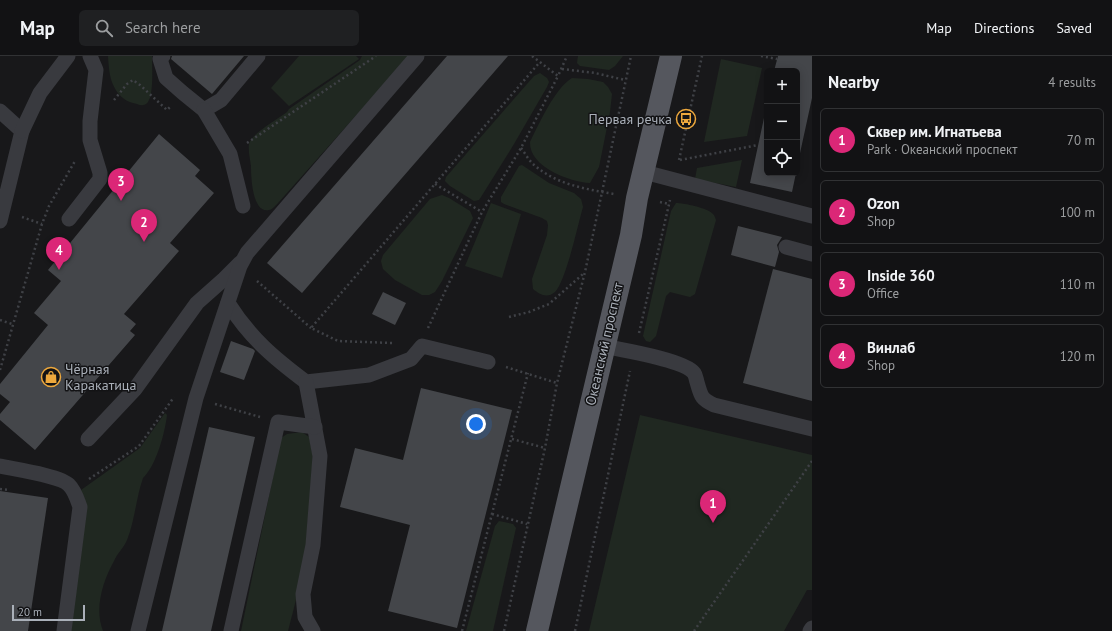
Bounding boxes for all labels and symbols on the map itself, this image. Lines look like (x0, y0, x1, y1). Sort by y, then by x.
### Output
bus stop icon: Первая речка (675, 108, 697, 130)
place label: Первая речка (589, 110, 672, 128)
pin: 3 (108, 168, 134, 201)
pin: 2 (131, 209, 157, 242)
pin: 4 (46, 237, 72, 270)
street label: Океанский проспект (581, 280, 627, 407)
place label: Чёрная Каракатица (65, 360, 137, 394)
shop icon: Чёрная Каракатица (40, 366, 62, 388)
your location (466, 414, 486, 434)
pin: 1 (700, 490, 726, 523)
scale bar (12, 603, 85, 622)

